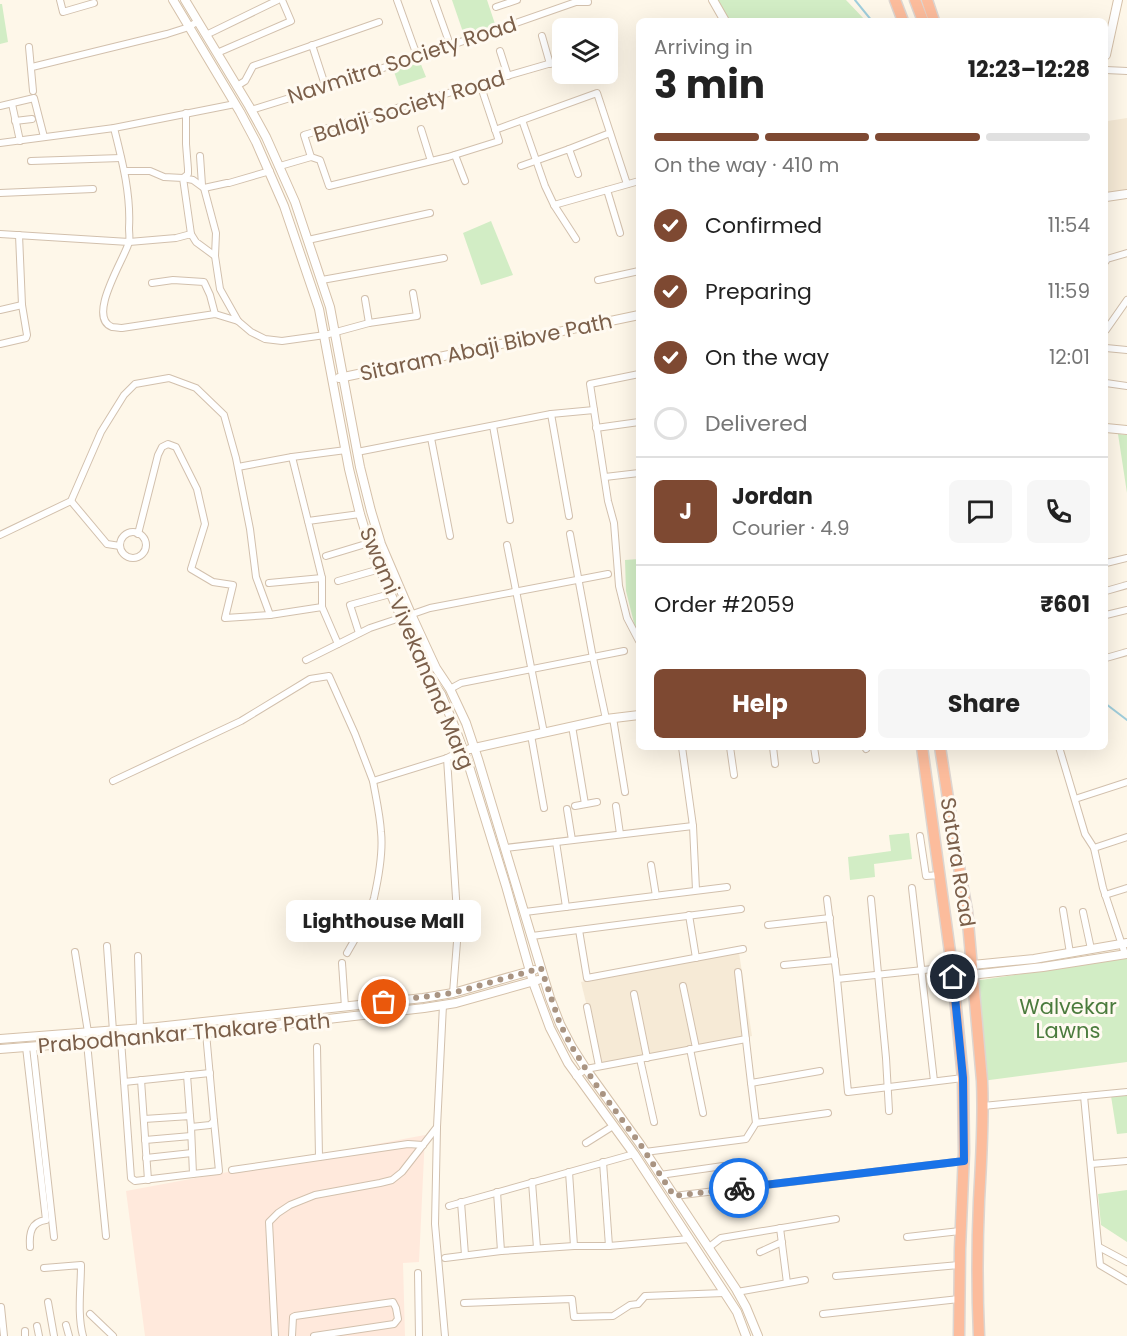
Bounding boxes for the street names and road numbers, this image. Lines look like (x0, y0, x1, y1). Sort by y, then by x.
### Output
street label: Navmitra Society Road (284, 9, 520, 111)
street label: Balaji Society Road (310, 63, 508, 149)
street label: Sitaram Abaji Bibve Path (357, 306, 615, 388)
street label: Swami Vivekanand Marg (353, 522, 481, 774)
street label: Satara Road (933, 795, 983, 929)
street label: Prabodhankar Thakare Path (37, 1006, 331, 1060)

